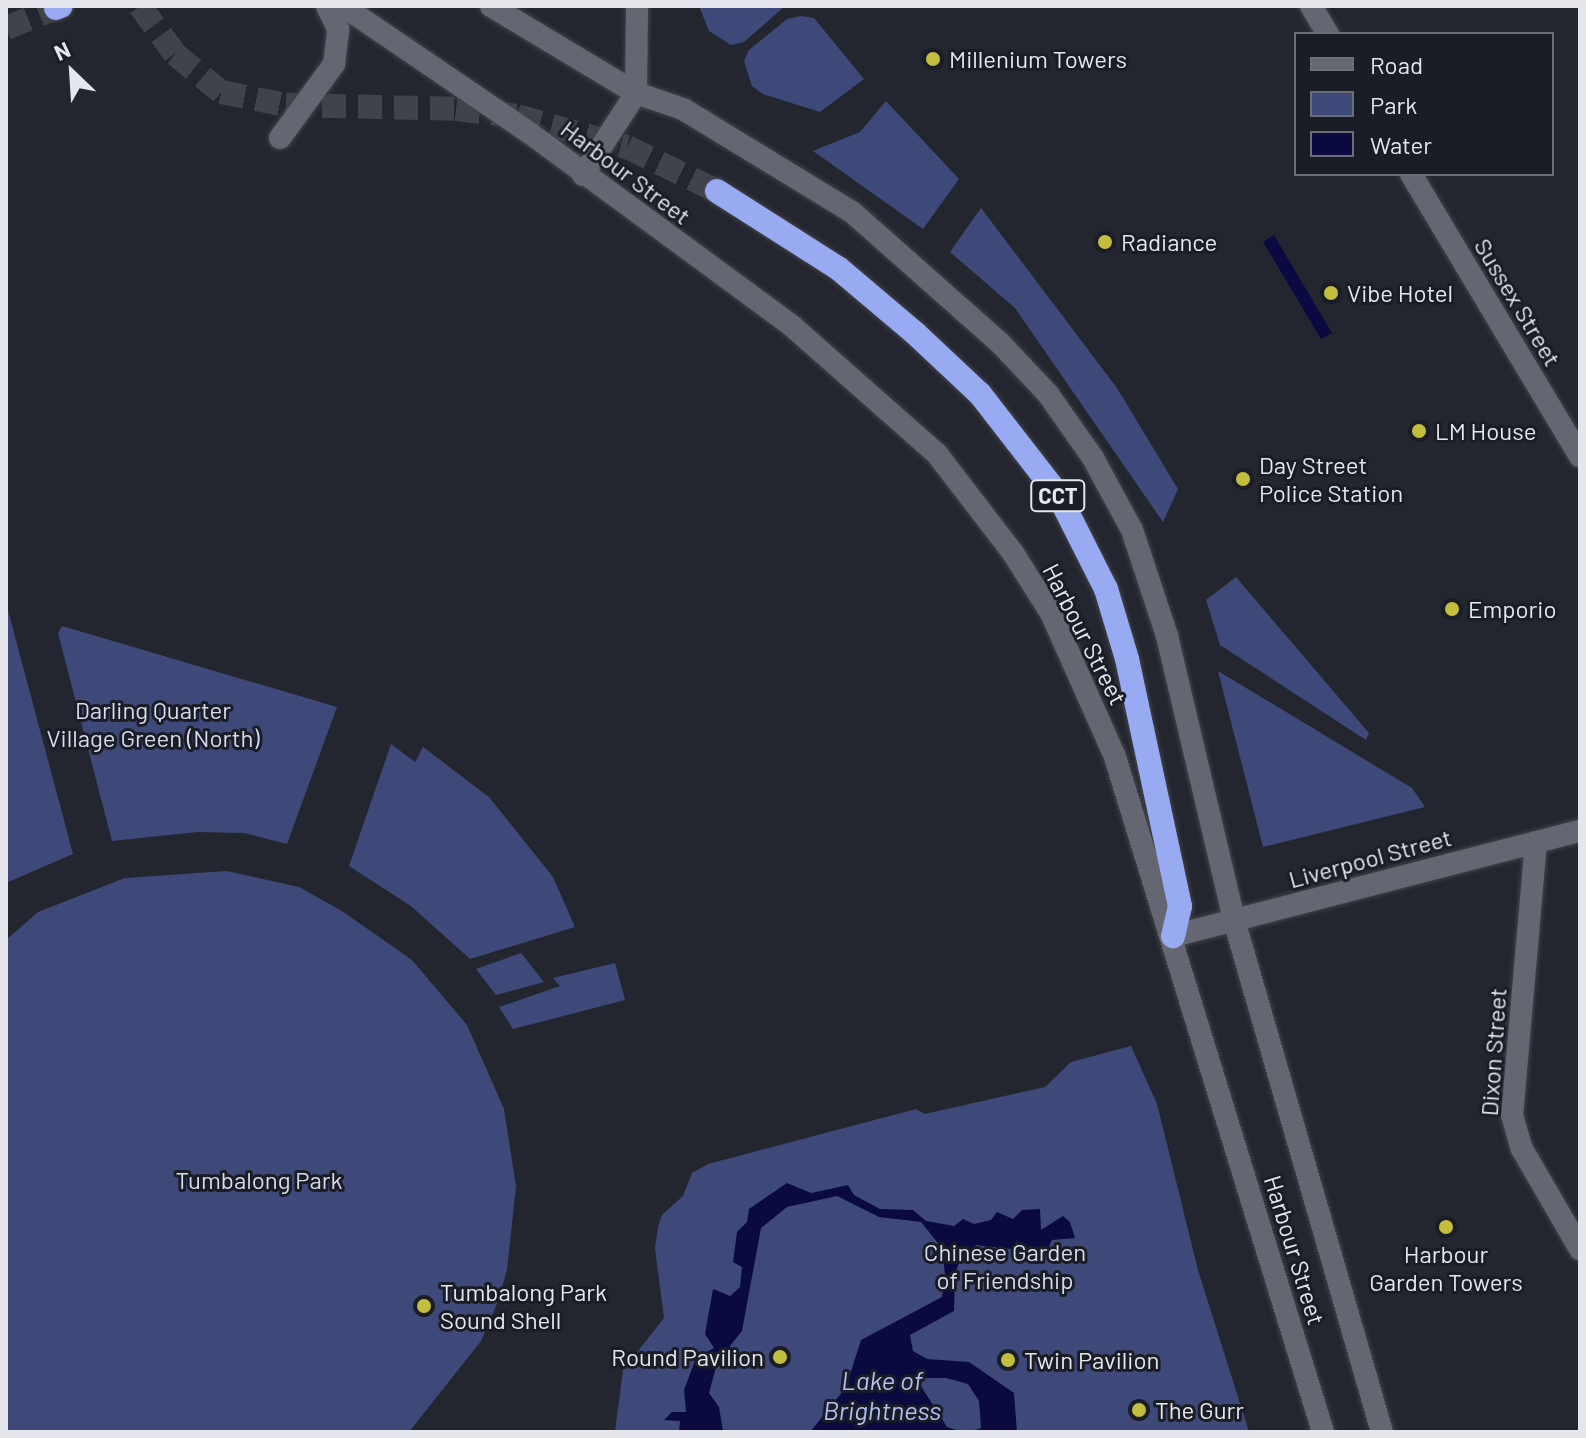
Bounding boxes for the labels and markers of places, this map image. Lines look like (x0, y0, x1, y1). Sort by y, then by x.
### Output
place label: Millenium Towers (949, 45, 1127, 73)
marker: Millenium Towers (924, 50, 942, 68)
place label: Radiance (1121, 228, 1217, 256)
marker: Radiance (1096, 233, 1114, 251)
place label: Vibe Hotel (1347, 279, 1453, 307)
marker: Vibe Hotel (1322, 284, 1340, 302)
place label: LM House (1435, 417, 1537, 445)
marker: LM House (1410, 422, 1428, 440)
place label: Day Street Police Station (1259, 451, 1403, 507)
marker: Day Street Police Station (1234, 470, 1252, 488)
place label: Emporio (1468, 595, 1556, 623)
marker: Emporio (1443, 600, 1461, 618)
marker: Harbour Garden Towers (1437, 1218, 1455, 1236)
place label: Harbour Garden Towers (1369, 1240, 1523, 1296)
place label: Tumbalong Park Sound Shell (440, 1278, 607, 1334)
marker: Tumbalong Park Sound Shell (415, 1297, 433, 1315)
place label: Round Pavilion (611, 1343, 764, 1371)
place label: Twin Pavilion (1024, 1346, 1159, 1374)
marker: Round Pavilion (771, 1348, 789, 1366)
marker: Twin Pavilion (999, 1351, 1017, 1369)
place label: The Gurr (1155, 1396, 1244, 1424)
marker: The Gurr (1130, 1401, 1148, 1419)

